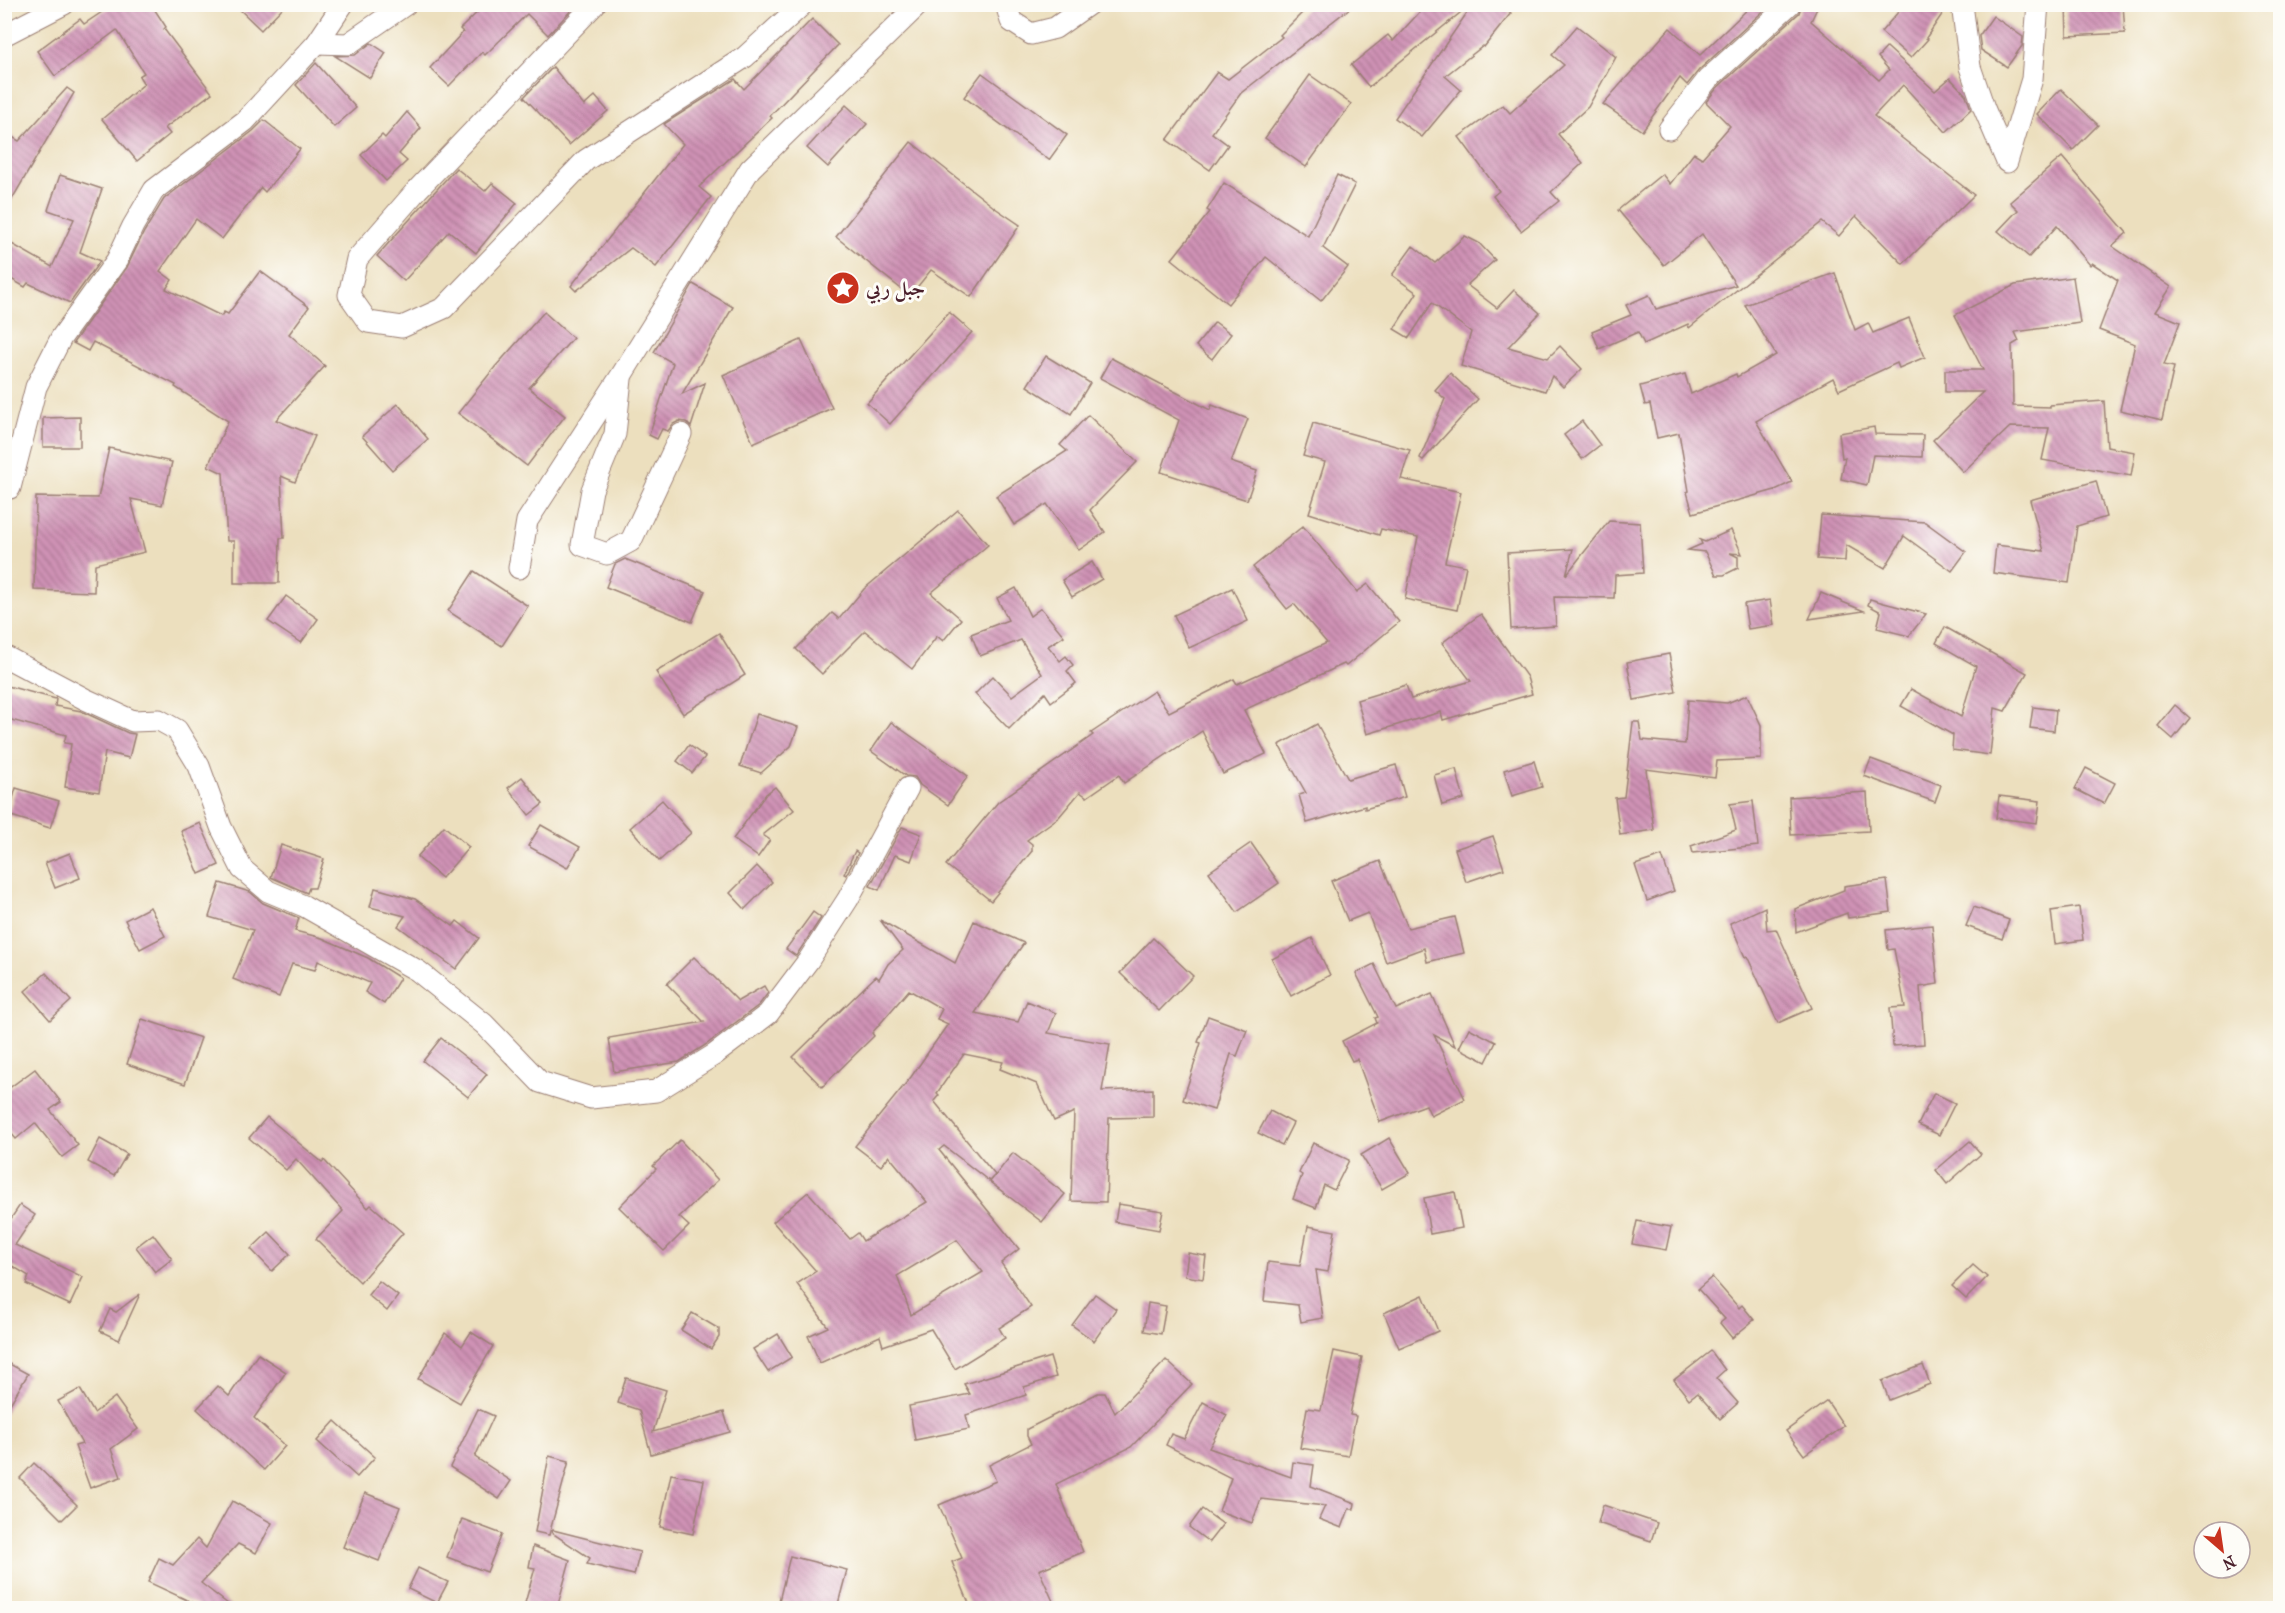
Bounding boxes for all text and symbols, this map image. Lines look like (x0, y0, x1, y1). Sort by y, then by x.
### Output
place icon: جبل ربي (825, 270, 861, 306)
place label: جبل ربي (865, 277, 925, 304)
north arrow (2192, 1520, 2252, 1580)
text: N (2218, 1551, 2239, 1574)

